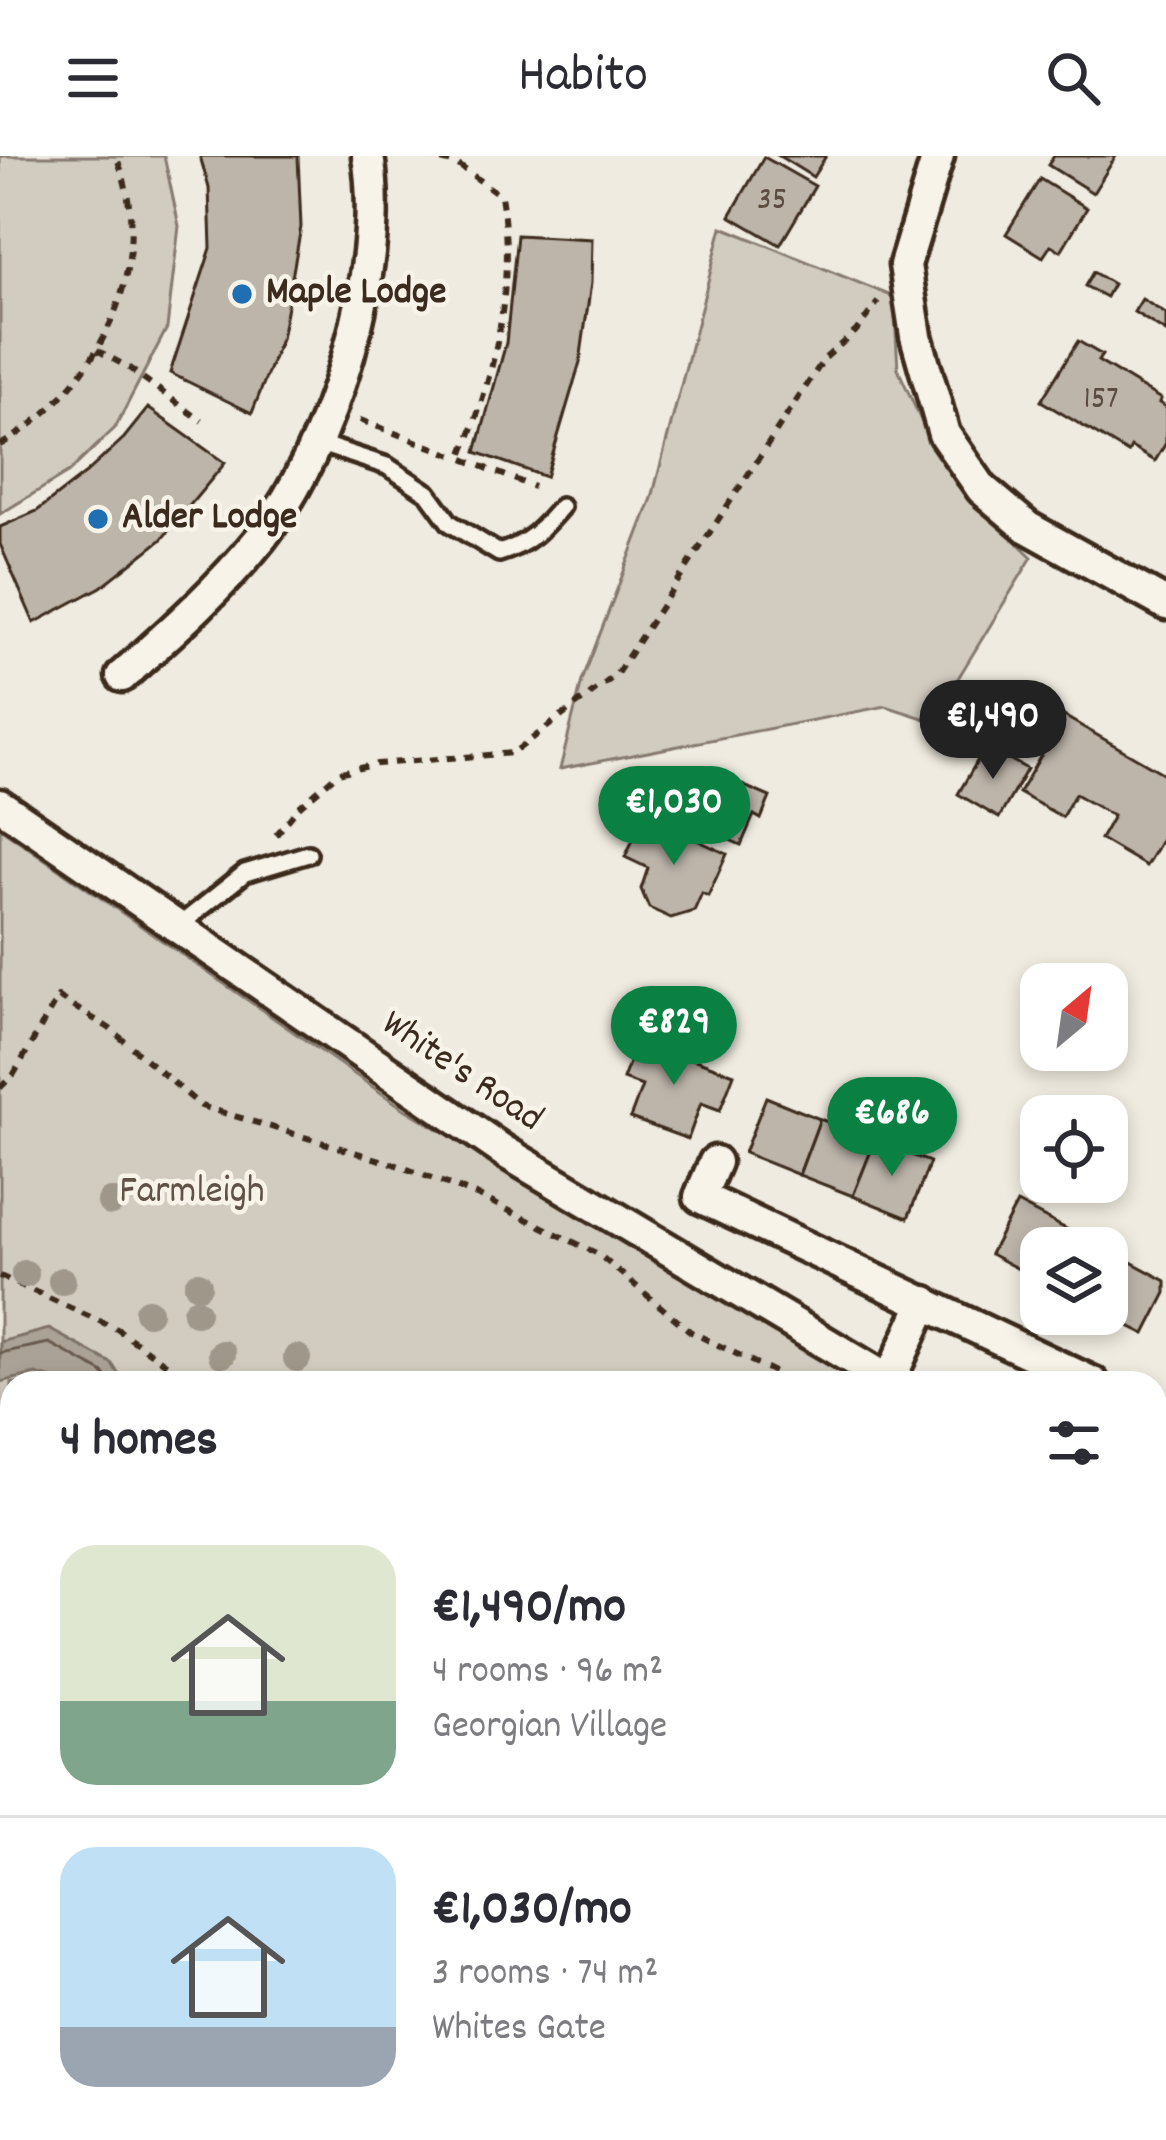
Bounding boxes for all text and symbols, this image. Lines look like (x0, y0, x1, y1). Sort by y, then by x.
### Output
text: Habito (518, 40, 648, 117)
icon: menu (60, 45, 126, 111)
icon: search (1040, 45, 1106, 111)
house number: 35 (757, 178, 787, 225)
place label: Maple Lodge (266, 267, 446, 322)
marker: Maple Lodge (229, 281, 255, 307)
house number: 157 (1083, 377, 1119, 424)
place label: Alder Lodge (122, 492, 297, 547)
marker: Alder Lodge (85, 506, 111, 532)
pin: €1,490 (895, 680, 1091, 782)
text: €1,490 (946, 691, 1040, 746)
pin: €1,030 (576, 766, 772, 868)
text: €1,030 (625, 777, 723, 832)
north arrow (1020, 963, 1128, 1071)
map controls (1020, 963, 1128, 1335)
pin: €829 (603, 986, 745, 1088)
text: €829 (638, 997, 710, 1052)
street label: White's Road (369, 999, 553, 1147)
pin: €686 (821, 1077, 963, 1179)
text: €686 (854, 1088, 930, 1143)
button: locate (1020, 1095, 1128, 1203)
park label: Farmleigh (119, 1166, 265, 1221)
button: layers (1020, 1227, 1128, 1335)
text: 4 homes (60, 1407, 218, 1479)
icon: filters (1041, 1410, 1107, 1476)
text: €1,490/mo (432, 1574, 626, 1646)
icon: home (156, 1593, 300, 1737)
text: 4 rooms · 96 m² (432, 1646, 663, 1701)
text: Georgian Village (432, 1701, 667, 1756)
text: €1,030/mo (432, 1876, 632, 1948)
icon: home (156, 1895, 300, 2039)
text: 3 rooms · 74 m² (432, 1948, 658, 2003)
text: Whites Gate (432, 2003, 606, 2058)

